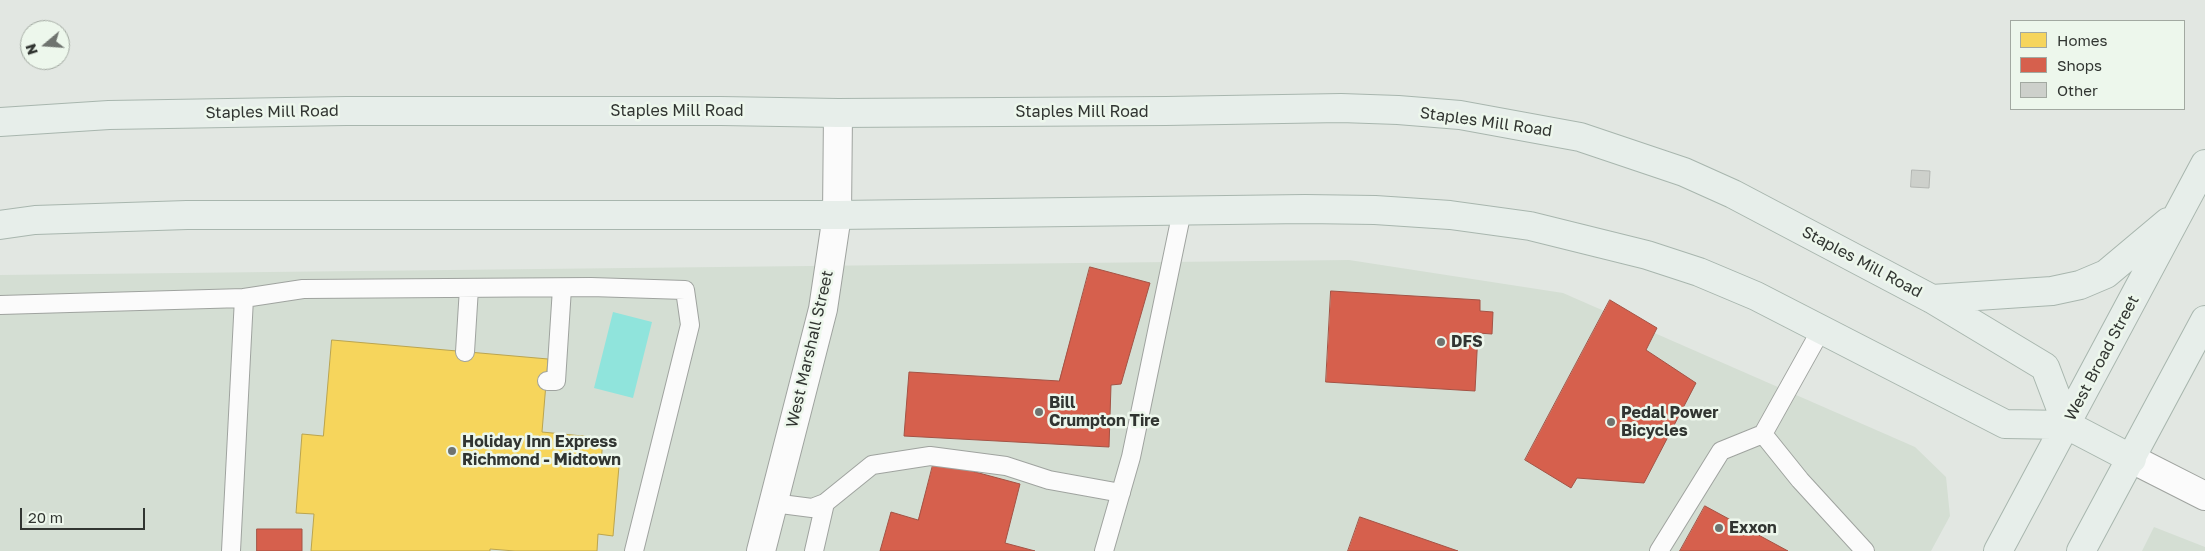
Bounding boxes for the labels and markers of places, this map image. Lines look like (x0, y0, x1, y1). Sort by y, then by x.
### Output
place label: DFS (1451, 332, 1483, 352)
marker: DFS (1435, 336, 1447, 348)
place label: Bill Crumpton Tire (1049, 393, 1160, 431)
place label: Pedal Power Bicycles (1621, 403, 1718, 441)
marker: Bill Crumpton Tire (1033, 406, 1045, 418)
marker: Pedal Power Bicycles (1605, 416, 1617, 428)
place label: Holiday Inn Express Richmond - Midtown (462, 432, 621, 470)
marker: Holiday Inn Express Richmond - Midtown (446, 445, 458, 457)
place label: Exxon (1729, 518, 1777, 538)
marker: Exxon (1713, 522, 1725, 534)

